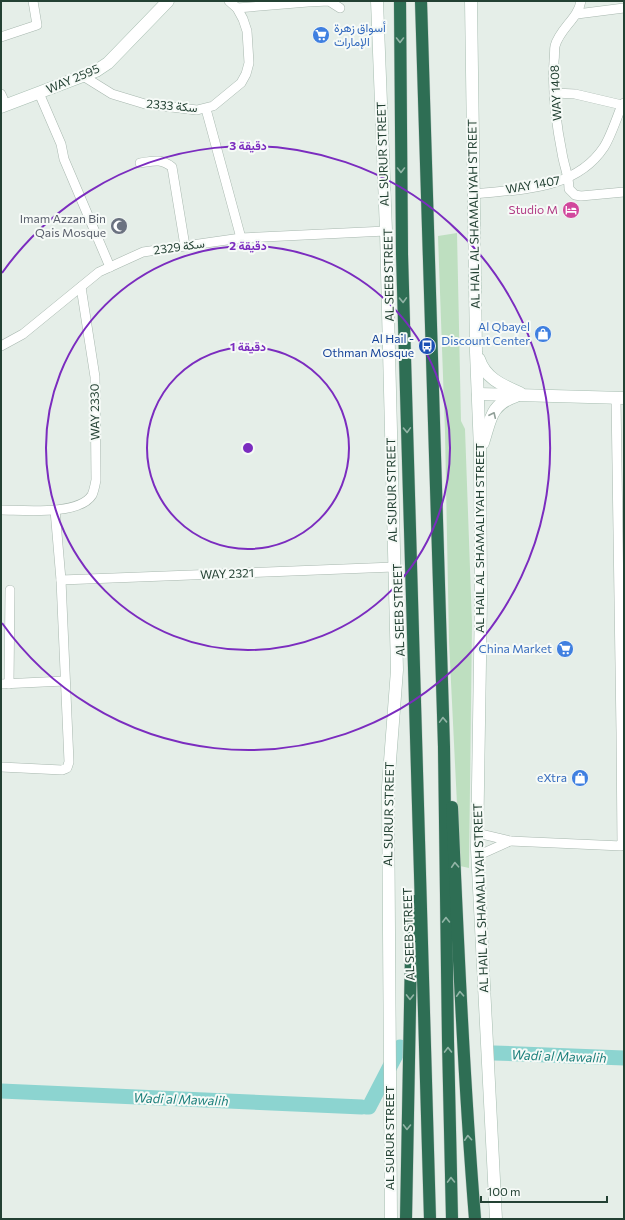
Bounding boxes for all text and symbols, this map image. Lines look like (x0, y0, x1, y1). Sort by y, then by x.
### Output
place label: أسواق زهرة الإمارات (334, 20, 386, 50)
supermarket icon: أسواق زهرة الإمارات (311, 25, 331, 45)
one-way arrow (396, 37, 404, 43)
street label: WAY 2595 (44, 61, 101, 96)
street label: WAY 1408 (547, 65, 563, 121)
street label: سكة 2333 (146, 96, 198, 114)
street label: AL SURUR STREET (373, 101, 391, 207)
street label: AL HAIL AL SHAMALIYAH STREET (464, 119, 482, 309)
text: 3 دقيقة (229, 138, 267, 153)
one-way arrow (397, 167, 405, 173)
street label: WAY 1407 (504, 172, 561, 196)
hotel icon: Studio M (561, 200, 581, 220)
place label: Studio M (508, 202, 558, 216)
place label: Imam Azzan Bin Qais Mosque (20, 211, 106, 239)
mosque icon: Imam Azzan Bin Qais Mosque (109, 216, 129, 236)
street label: AL SEEB STREET (380, 228, 396, 322)
street label: سكة 2329 (152, 235, 205, 257)
text: 2 دقيقة (229, 238, 267, 253)
one-way arrow (399, 297, 407, 303)
place label: Al Qbayel Discount Center (441, 319, 530, 347)
shop icon: Al Qbayel Discount Center (533, 324, 553, 344)
place label: Al Hail - Othman Mosque (322, 331, 414, 359)
bus stop icon: Al Hail - Othman Mosque (417, 336, 437, 356)
text: 1 دقيقة (230, 339, 266, 354)
street label: WAY 2330 (87, 383, 101, 441)
one-way arrow (488, 411, 496, 419)
one-way arrow (403, 427, 411, 433)
street label: AL SURUR STREET (383, 437, 399, 542)
centre of rings (241, 441, 255, 455)
street label: AL HAIL AL SHAMALIYAH STREET (472, 443, 486, 633)
street label: AL SEEB STREET (389, 563, 407, 657)
street label: WAY 2321 (200, 565, 254, 581)
supermarket icon: China Market (555, 639, 575, 659)
place label: China Market (479, 641, 552, 655)
one-way arrow (439, 717, 447, 723)
street label: AL SURUR STREET (380, 761, 396, 866)
shop icon: eXtra (570, 768, 590, 788)
place label: eXtra (537, 770, 567, 784)
street label: AL HAIL AL SHAMALIYAH STREET (470, 803, 490, 993)
one-way arrow (451, 862, 459, 868)
street label: AL SEEB STREET (399, 887, 417, 981)
one-way arrow (442, 917, 450, 923)
one-way arrow (456, 991, 465, 997)
one-way arrow (406, 994, 414, 1000)
water label: Wadi al Mawalih (511, 1046, 607, 1066)
one-way arrow (444, 1047, 452, 1053)
street label: AL SURUR STREET (382, 1085, 396, 1190)
water label: Wadi al Mawalih (133, 1089, 229, 1109)
one-way arrow (403, 1124, 411, 1130)
one-way arrow (464, 1135, 473, 1141)
one-way arrow (447, 1177, 455, 1183)
scale bar (481, 1178, 607, 1204)
text: 100 m (487, 1184, 521, 1198)

